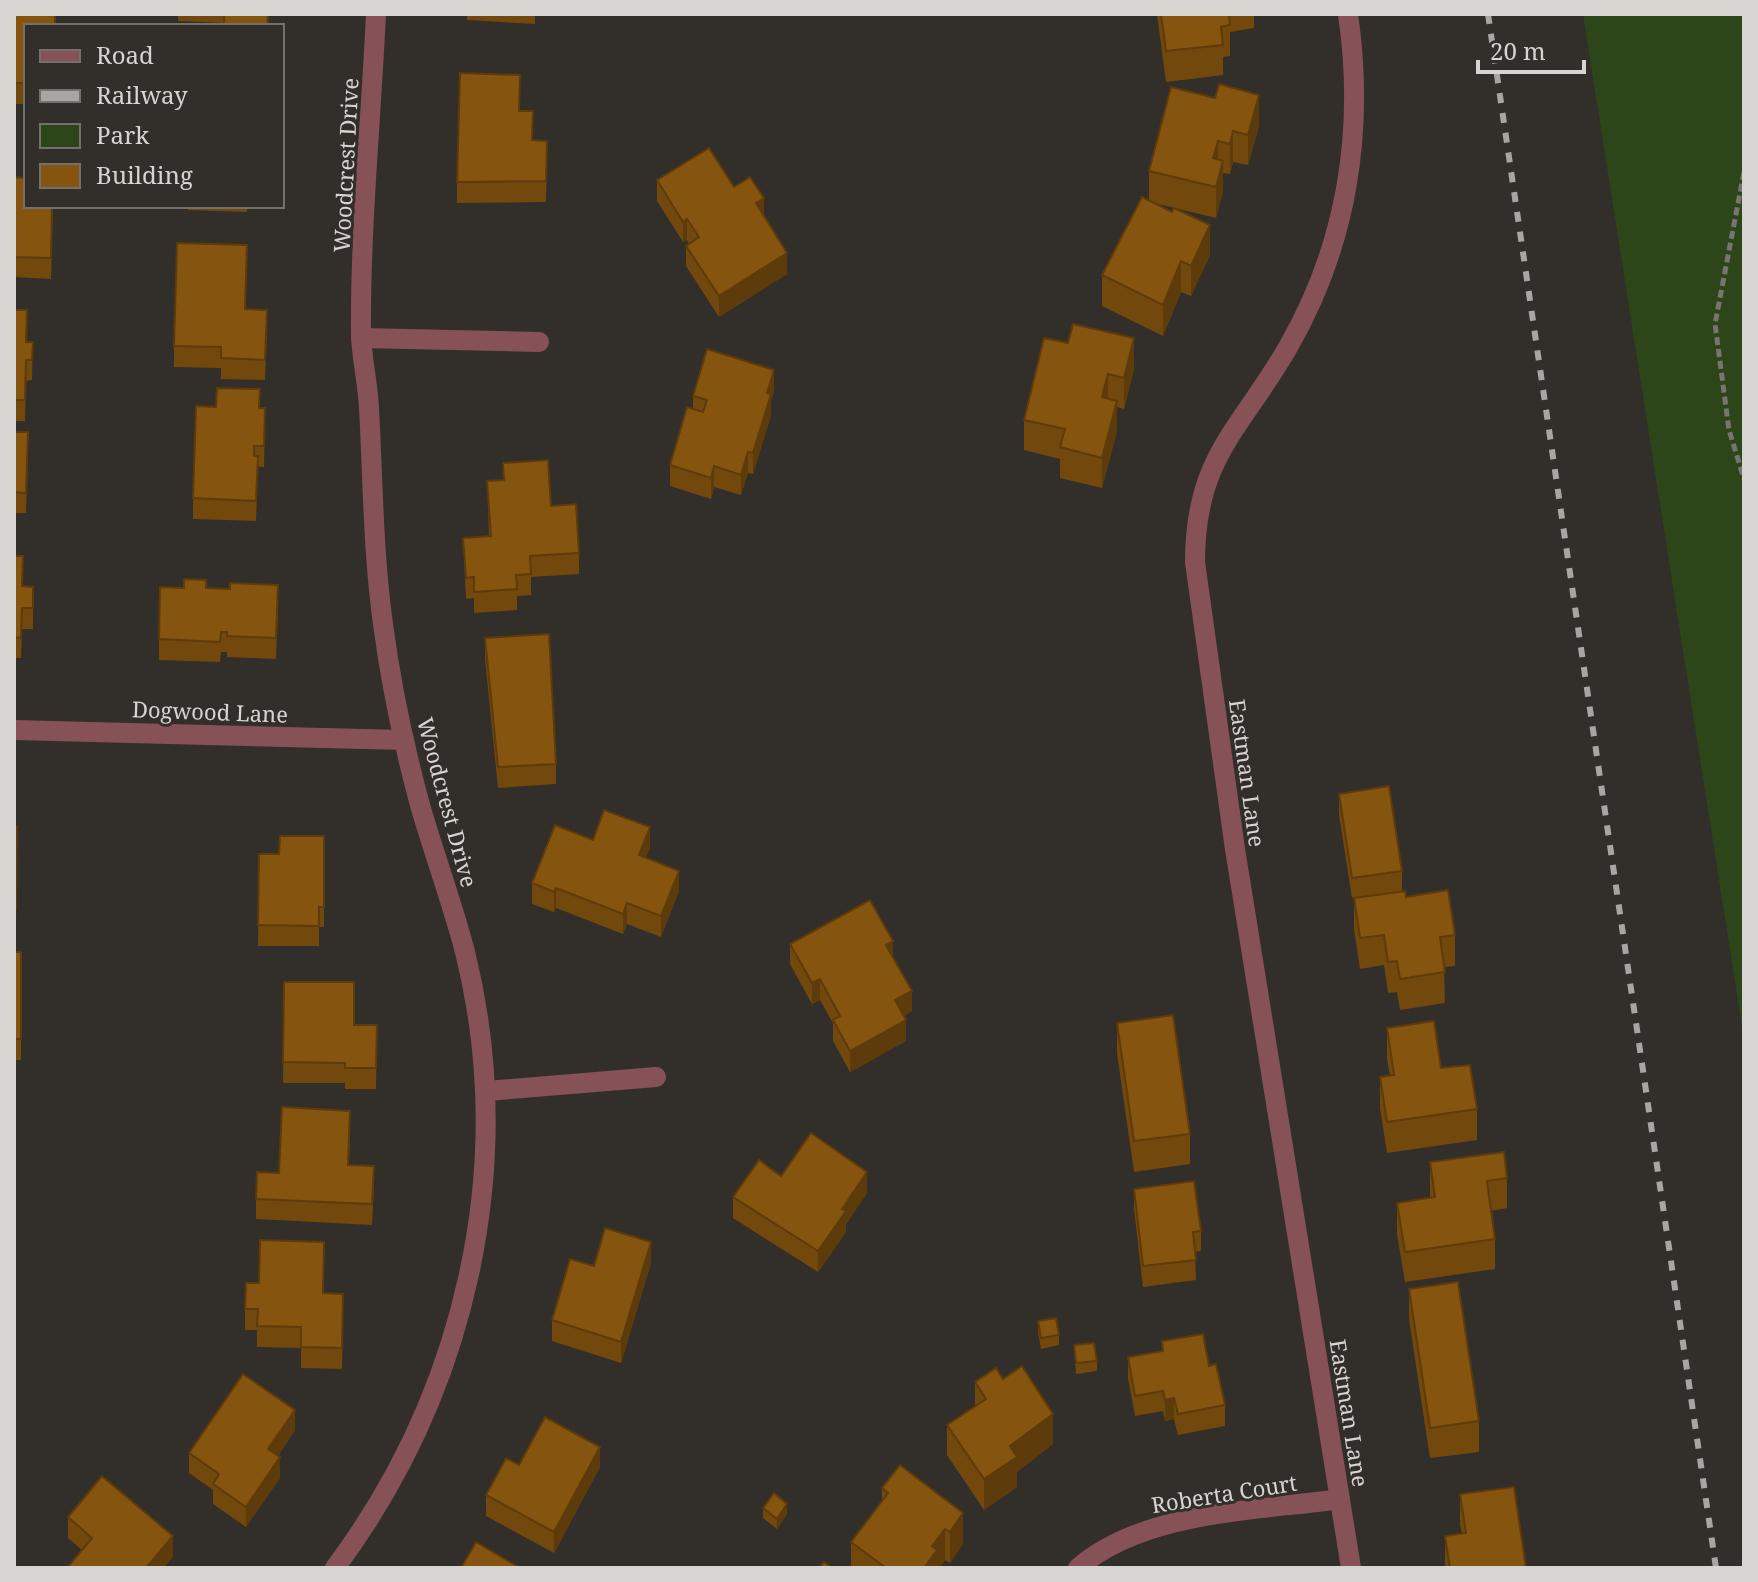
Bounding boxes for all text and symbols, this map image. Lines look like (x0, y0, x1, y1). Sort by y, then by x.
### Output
legend (24, 24, 284, 208)
scale bar (1478, 24, 1584, 74)
text: 20 m (1490, 34, 1546, 67)
text: Road (96, 38, 154, 71)
street label: Woodcrest Drive (325, 77, 365, 253)
text: Railway (96, 78, 188, 111)
text: Park (96, 118, 150, 151)
text: Building (96, 158, 193, 191)
street label: Dogwood Lane (131, 693, 289, 729)
street label: Eastman Lane (1223, 697, 1273, 849)
street label: Woodcrest Drive (411, 714, 485, 890)
street label: Eastman Lane (1324, 1337, 1376, 1489)
street label: Roberta Court (1149, 1467, 1299, 1519)

